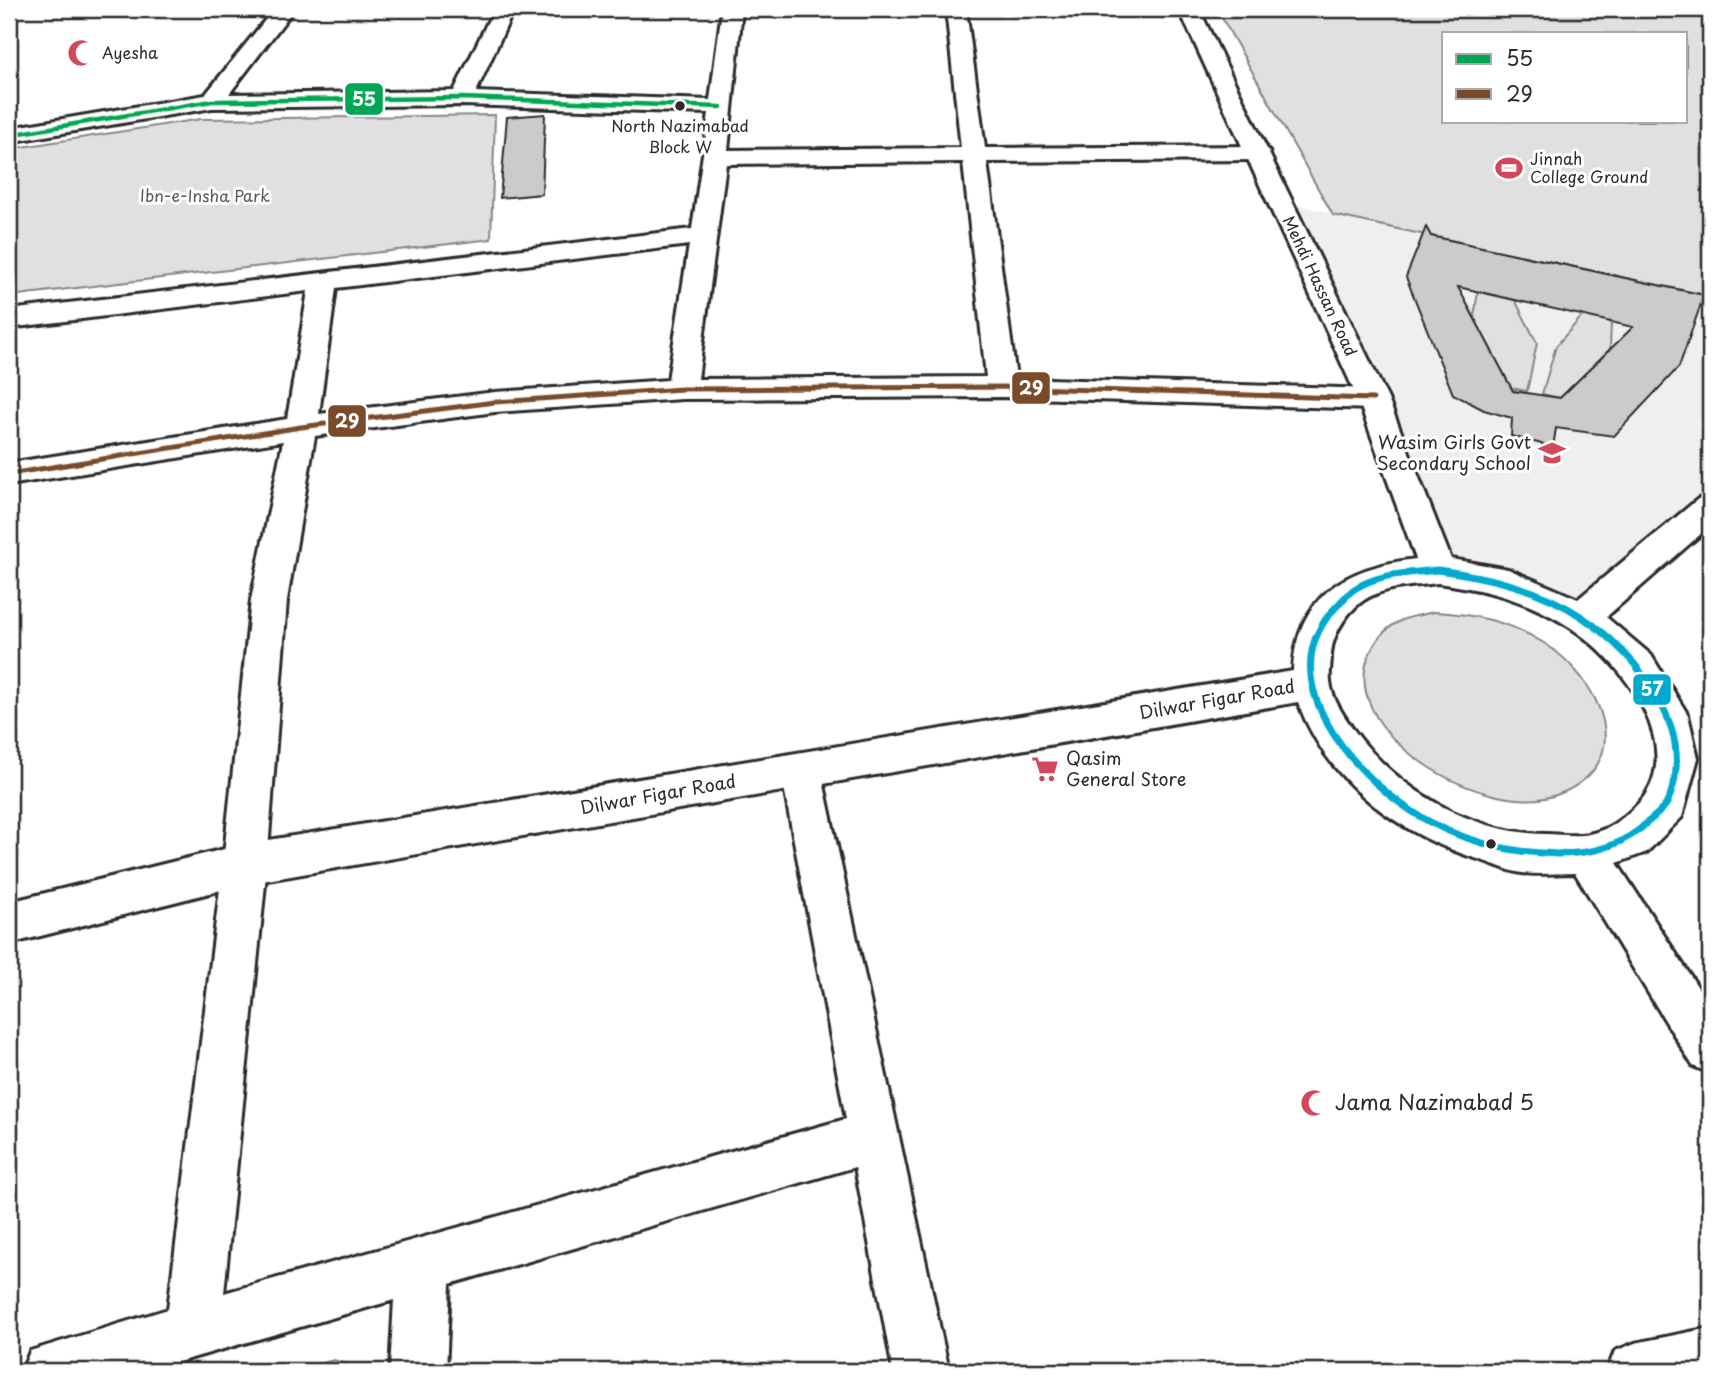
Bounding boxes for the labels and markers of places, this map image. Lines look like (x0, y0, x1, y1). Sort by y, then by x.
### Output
mosque icon: Ayesha (66, 38, 96, 68)
place label: Ayesha (102, 40, 158, 64)
marker: North Nazimabad Block W (673, 99, 687, 113)
place label: North Nazimabad Block W (611, 113, 749, 158)
place label: Jinnah College Ground (1530, 146, 1648, 188)
sports icon: Jinnah College Ground (1494, 153, 1524, 183)
place label: Wasim Girls Govt Secondary School (1377, 428, 1531, 476)
school or university icon: Wasim Girls Govt Secondary School (1537, 438, 1567, 468)
place label: Qasim General Store (1066, 744, 1186, 792)
supermarket icon: Qasim General Store (1030, 754, 1060, 784)
unlabelled marker (1484, 837, 1498, 851)
place label: Jama Nazimabad 5 (1335, 1085, 1534, 1117)
mosque icon: Jama Nazimabad 5 (1299, 1088, 1329, 1118)

